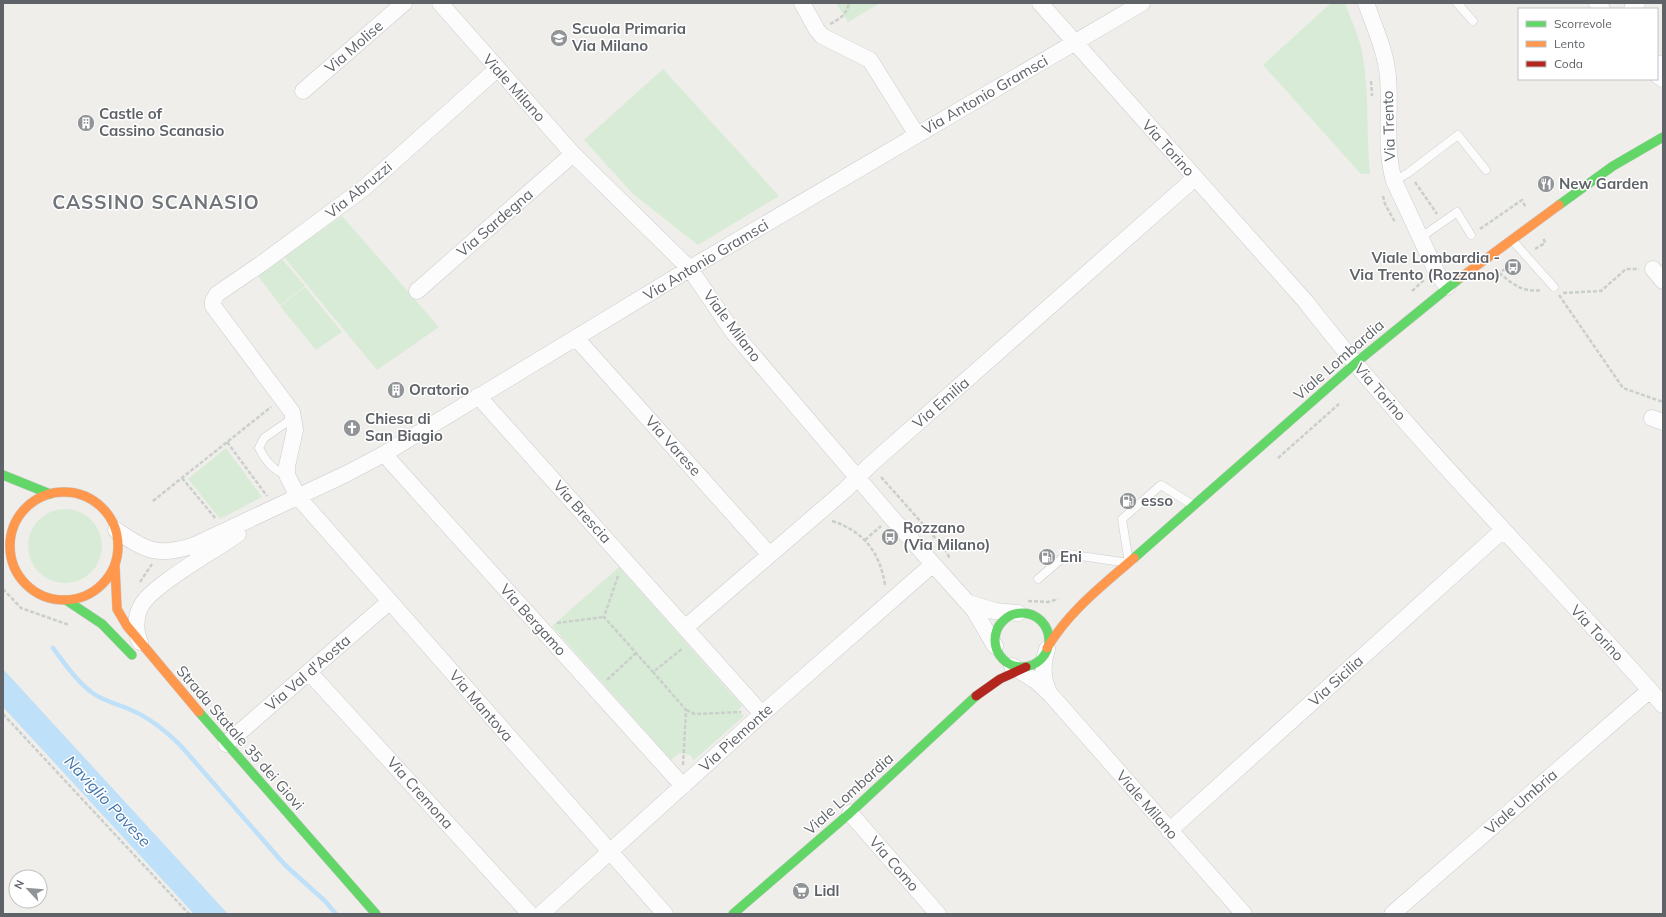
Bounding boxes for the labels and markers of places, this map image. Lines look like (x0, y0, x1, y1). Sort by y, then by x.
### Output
place label: Scuola Primaria Via Milano (571, 19, 686, 55)
school or university icon: Scuola Primaria Via Milano (549, 28, 569, 48)
place label: Castle of Cassino Scanasio (99, 104, 225, 140)
building icon: Castle of Cassino Scanasio (76, 113, 96, 133)
restaurant icon: New Garden (1536, 174, 1556, 194)
place label: New Garden (1559, 174, 1649, 193)
place label: Viale Lombardia - Via Trento (Rozzano) (1349, 248, 1500, 284)
bus stop icon: Viale Lombardia - Via Trento (Rozzano) (1503, 257, 1523, 277)
building icon: Oratorio (386, 380, 406, 400)
place label: Oratorio (409, 380, 469, 399)
place label: Chiesa di San Biagio (365, 409, 443, 445)
church icon: Chiesa di San Biagio (342, 418, 362, 438)
fuel station icon: esso (1118, 491, 1138, 511)
place label: esso (1141, 491, 1173, 510)
place label: Rozzano (Via Milano) (903, 518, 990, 554)
bus stop icon: Rozzano (Via Milano) (880, 527, 900, 547)
fuel station icon: Eni (1037, 547, 1057, 567)
place label: Eni (1060, 547, 1082, 566)
supermarket icon: Lidl (791, 881, 811, 901)
place label: Lidl (814, 881, 840, 900)

